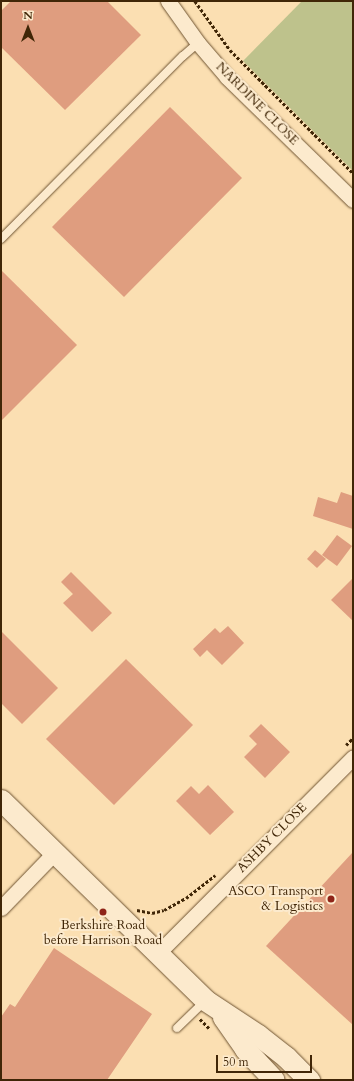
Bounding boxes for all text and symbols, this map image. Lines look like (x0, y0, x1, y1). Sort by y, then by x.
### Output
north arrow (8, 8, 48, 48)
text: N (23, 8, 33, 23)
street label: NARDINE CLOSE (212, 59, 302, 149)
street label: ASHBY CLOSE (234, 800, 310, 876)
place label: ASCO Transport & Logistics (228, 884, 323, 915)
marker: ASCO Transport & Logistics (326, 894, 336, 904)
marker: Berkshire Road before Harrison Road (98, 907, 108, 917)
place label: Berkshire Road before Harrison Road (44, 918, 162, 949)
scale bar (218, 1047, 314, 1073)
text: 50 m (223, 1054, 249, 1070)

